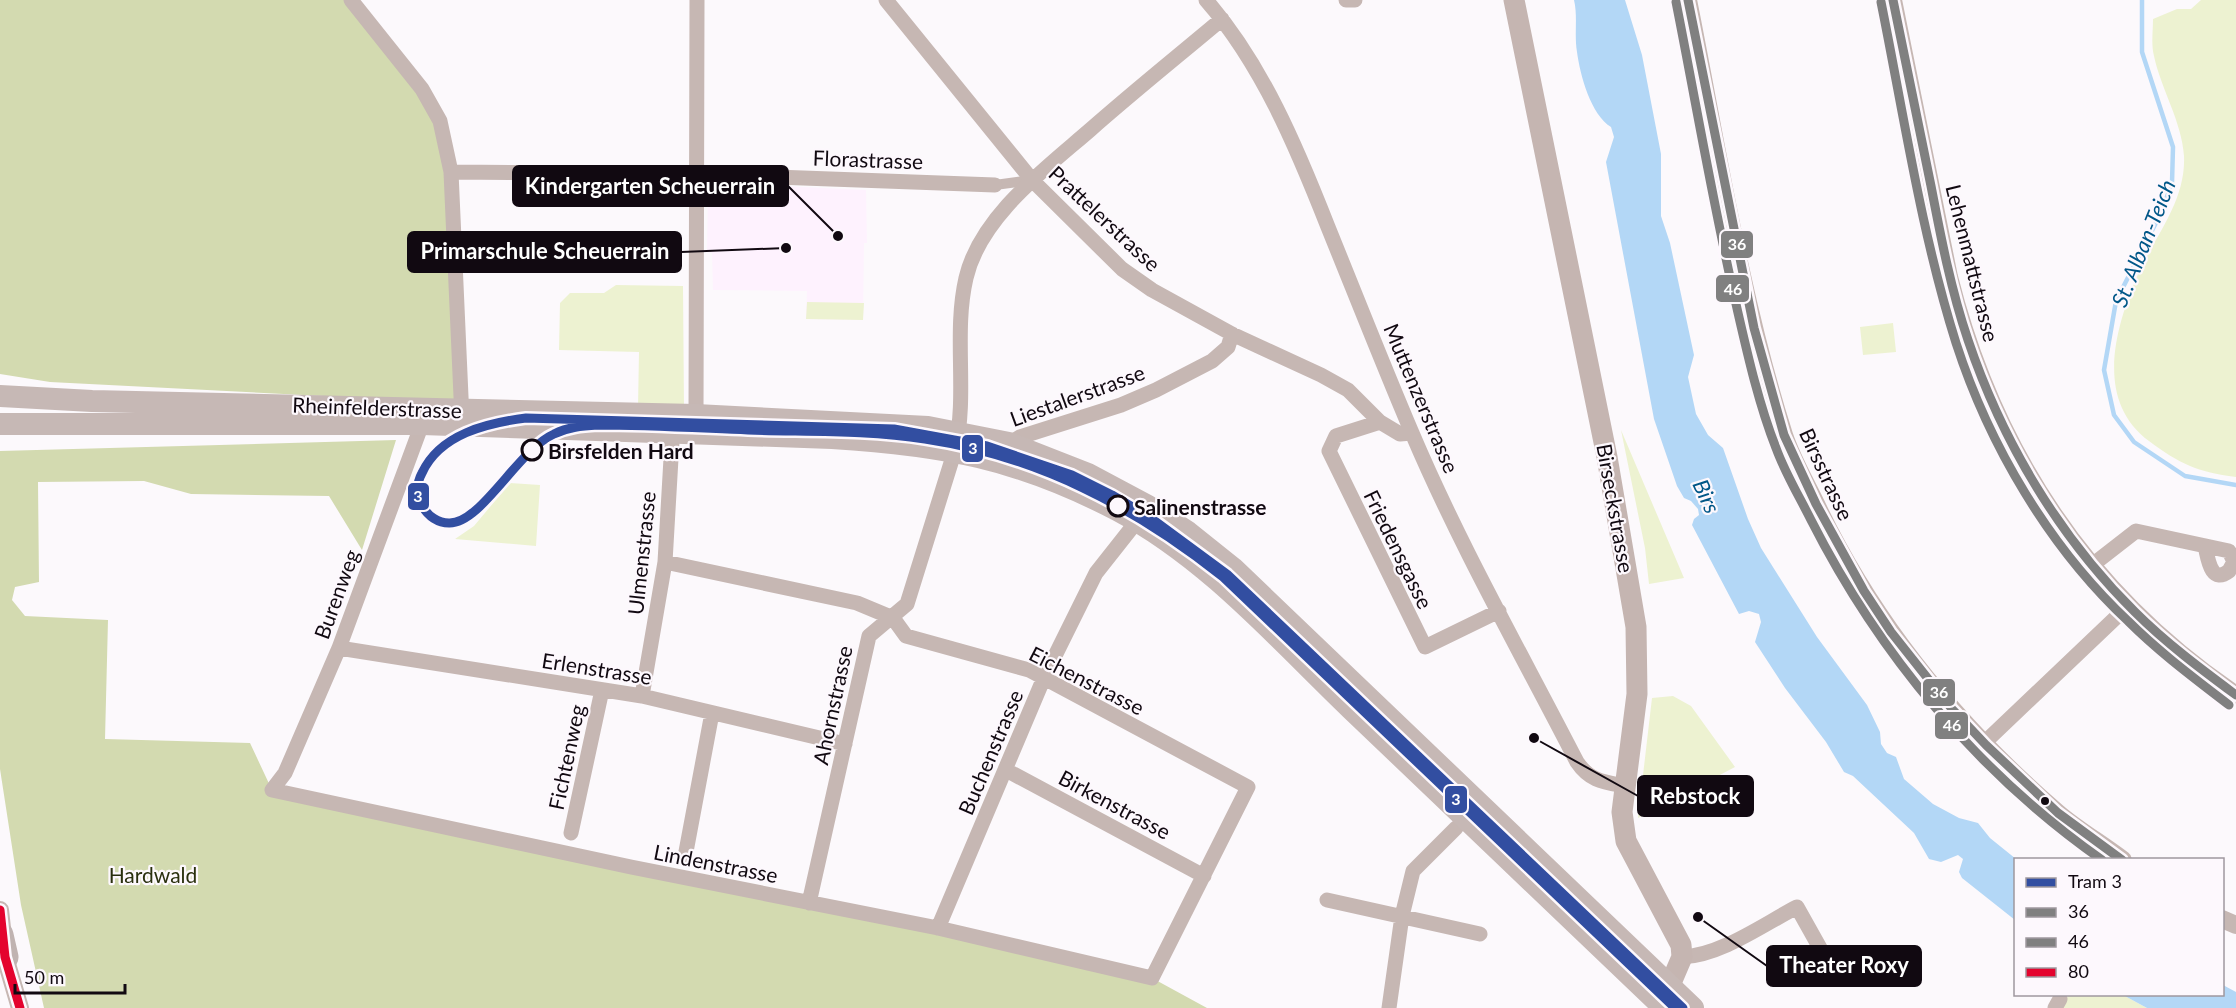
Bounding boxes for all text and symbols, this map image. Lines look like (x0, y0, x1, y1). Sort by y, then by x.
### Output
street label: Florastrasse (812, 145, 924, 173)
street label: Prattelerstrasse (1044, 160, 1166, 276)
callout: Kindergarten Scheuerrain (513, 166, 788, 206)
text: Kindergarten Scheuerrain (525, 172, 775, 199)
water label: St. Alban-Teich (2105, 175, 2181, 311)
street label: Lehenmattstrasse (1941, 182, 2005, 344)
line badge: 36 (1720, 230, 1754, 259)
callout: Primarschule Scheuerrain (408, 232, 681, 272)
text: 36 (1728, 234, 1746, 253)
text: Primarschule Scheuerrain (420, 237, 670, 264)
line badge: 46 (1715, 274, 1750, 303)
text: 46 (1724, 279, 1742, 298)
street label: Muttenzerstrasse (1379, 320, 1465, 476)
street label: Liestalerstrasse (1006, 359, 1148, 431)
street label: Rheinfelderstrasse (292, 392, 462, 422)
street label: Birsstrasse (1795, 424, 1859, 524)
line badge: 3 (961, 434, 984, 463)
place label: Birsfelden Hard (548, 438, 694, 463)
text: 3 (968, 438, 978, 457)
marker: Birsfelden Hard (521, 439, 543, 461)
street label: Birseckstrasse (1592, 441, 1640, 575)
water label: Birs (1688, 475, 1727, 517)
line badge: 3 (407, 482, 430, 511)
text: 3 (413, 486, 423, 505)
street label: Friedensgasse (1359, 486, 1439, 612)
street label: Ulmenstrasse (622, 490, 660, 616)
place label: Salinenstrasse (1134, 494, 1267, 519)
marker: Salinenstrasse (1107, 495, 1129, 517)
street label: Burenweg (308, 546, 364, 642)
street label: Eichenstrasse (1025, 640, 1149, 720)
street label: Ahornstrasse (807, 643, 857, 767)
street label: Erlenstrasse (540, 647, 654, 689)
line badge: 36 (1922, 678, 1956, 707)
text: 36 (1930, 682, 1948, 701)
street label: Buchenstrasse (952, 686, 1028, 818)
street label: Fichtenweg (543, 702, 589, 812)
line badge: 46 (1934, 711, 1969, 740)
text: 46 (1943, 715, 1961, 734)
street label: Birkenstrasse (1055, 764, 1175, 844)
callout: Rebstock (1638, 776, 1753, 816)
text: Rebstock (1650, 782, 1740, 809)
line badge: 3 (1444, 785, 1468, 814)
text: 3 (1451, 789, 1461, 808)
unlabelled marker (2039, 795, 2051, 807)
street label: Lindenstrasse (652, 839, 780, 887)
legend (2014, 858, 2224, 996)
park label: Hardwald (109, 862, 197, 887)
text: Tram 3 (2068, 870, 2122, 892)
text: 36 (2068, 900, 2089, 922)
text: 46 (2068, 930, 2089, 952)
callout: Theater Roxy (1767, 946, 1921, 986)
text: Theater Roxy (1779, 951, 1909, 978)
scale bar (15, 957, 124, 995)
text: 80 (2068, 960, 2089, 982)
text: 50 m (24, 966, 64, 988)

